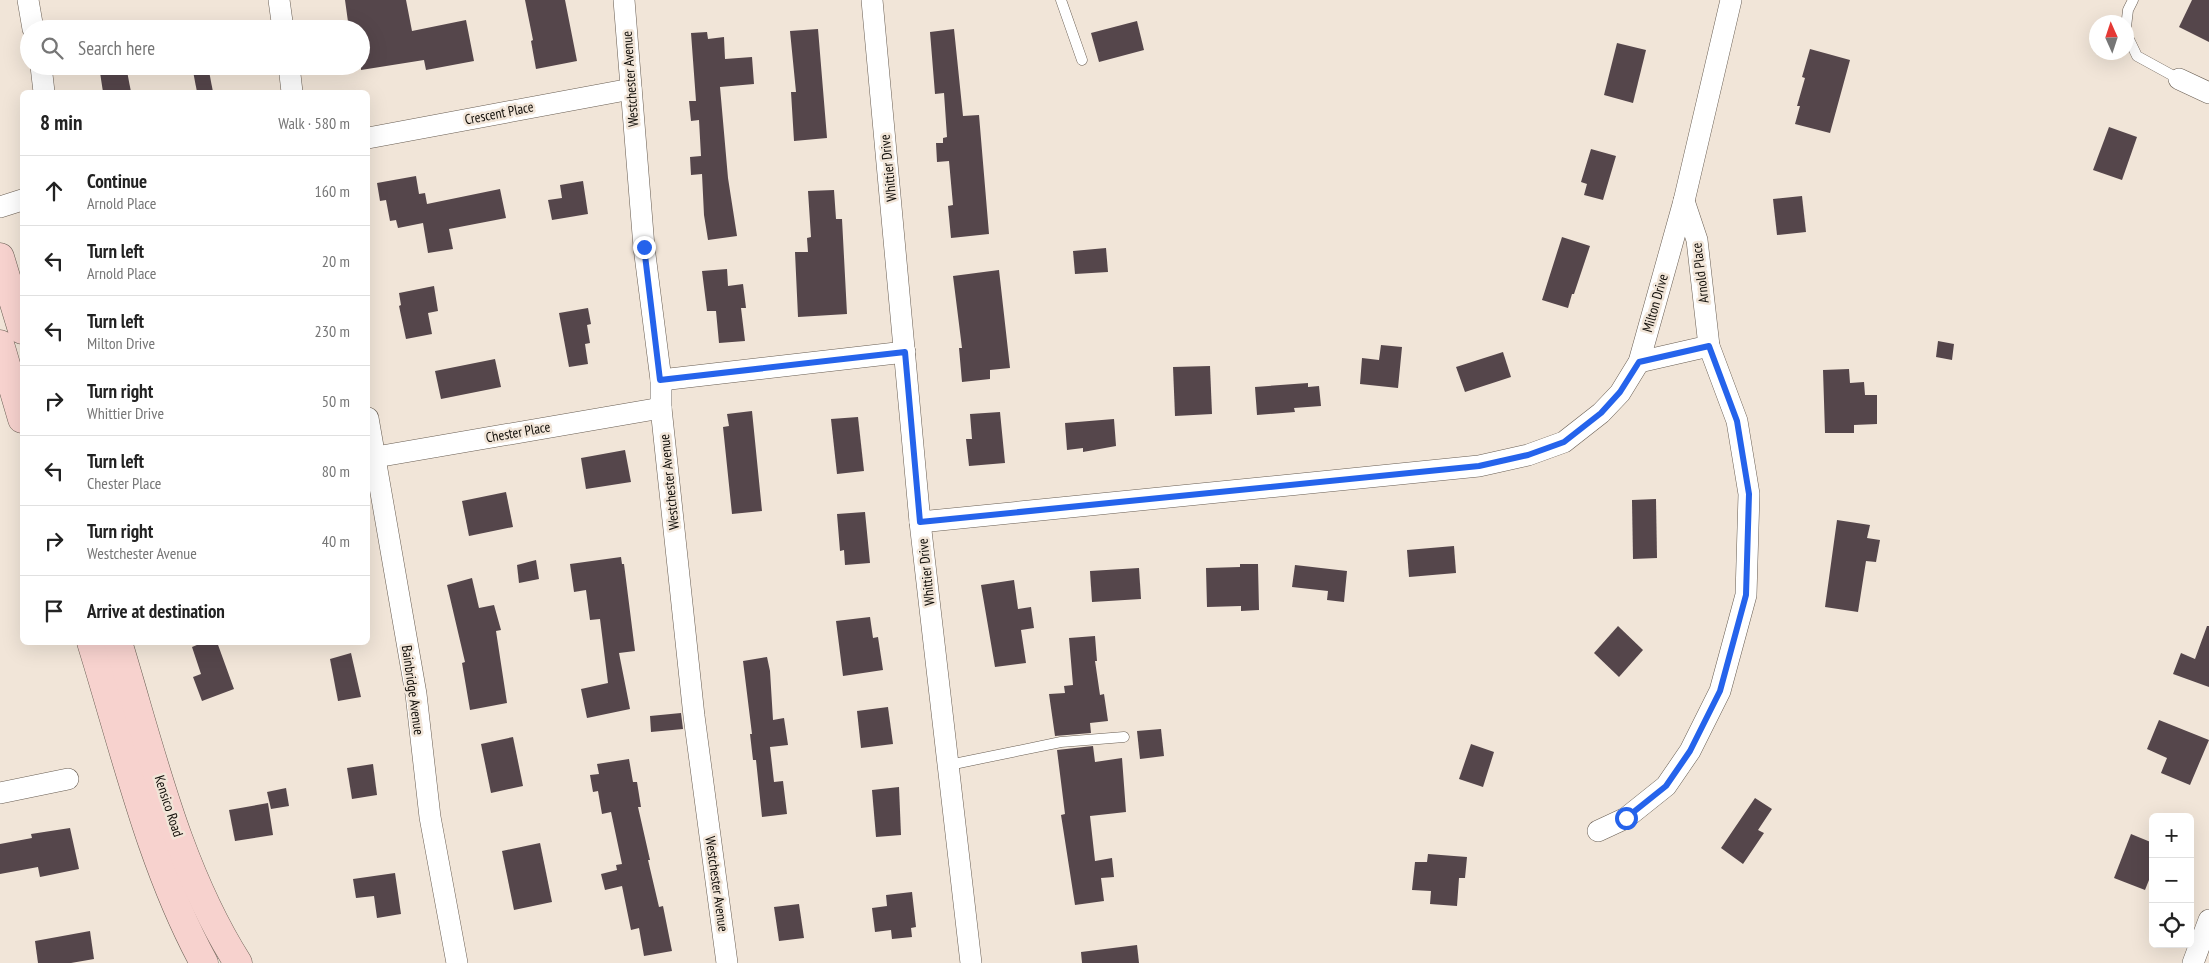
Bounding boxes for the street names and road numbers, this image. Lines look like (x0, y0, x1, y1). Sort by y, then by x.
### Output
street label: Westchester Avenue (618, 30, 642, 128)
street label: Crescent Place (463, 97, 535, 128)
street label: Whittier Drive (876, 133, 900, 202)
street label: Arnold Place (1687, 242, 1713, 304)
street label: Milton Drive (1638, 272, 1672, 334)
street label: Chester Place (484, 417, 552, 447)
street label: Westchester Avenue (655, 433, 683, 531)
street label: Whittier Drive (914, 537, 938, 606)
street label: Bainbridge Avenue (398, 644, 428, 736)
street label: Kensico Road (151, 773, 187, 839)
street label: Westchester Avenue (701, 835, 733, 933)

